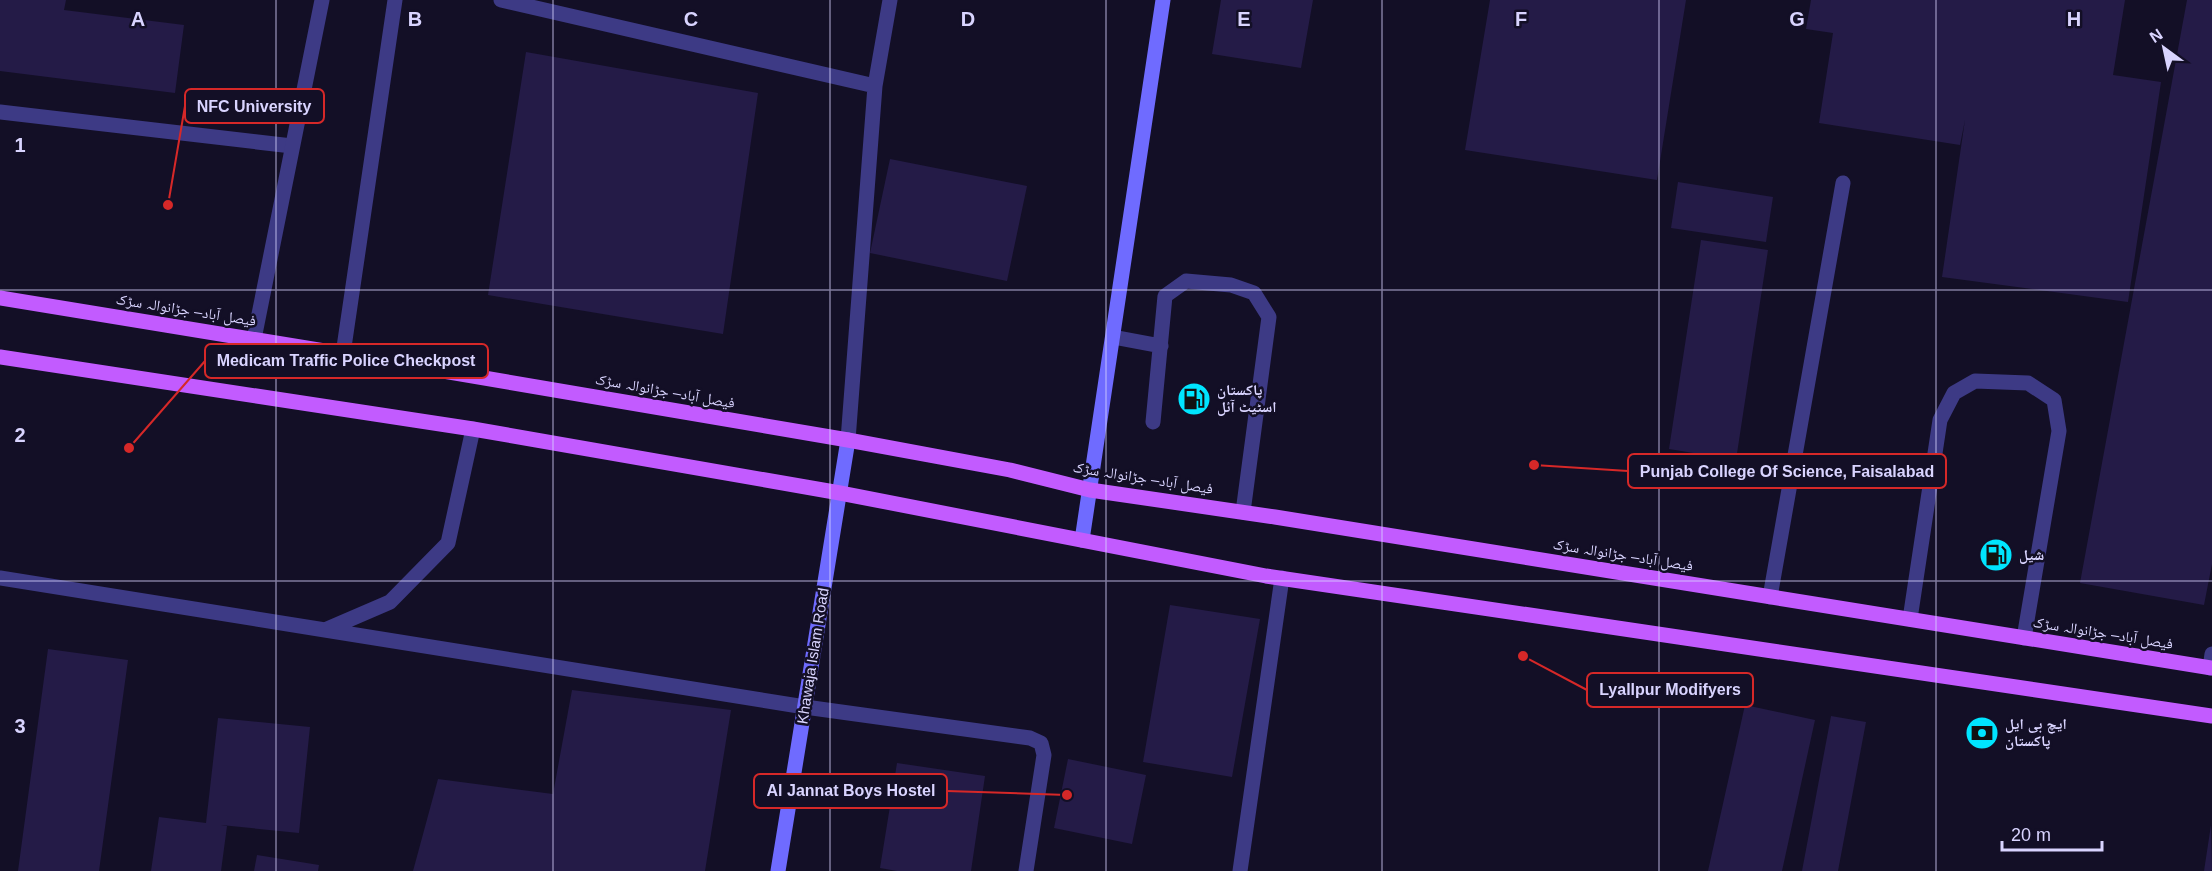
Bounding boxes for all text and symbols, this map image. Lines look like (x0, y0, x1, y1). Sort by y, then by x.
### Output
text: A (131, 8, 145, 30)
text: B (408, 8, 422, 30)
text: C (684, 8, 698, 30)
text: D (961, 8, 975, 30)
text: E (1237, 8, 1251, 30)
text: F (1515, 8, 1527, 30)
text: G (1789, 8, 1805, 30)
text: H (2067, 8, 2081, 30)
north arrow (2134, 18, 2194, 78)
text: N (2147, 26, 2166, 46)
callout: NFC University (185, 89, 324, 123)
text: NFC University (197, 98, 311, 115)
text: 1 (14, 134, 26, 156)
street label: فیصل آباد– جڑانوالہ سڑک (115, 290, 257, 331)
callout: Medicam Traffic Police Checkpost (205, 344, 488, 378)
text: Medicam Traffic Police Checkpost (217, 352, 476, 369)
street label: فیصل آباد– جڑانوالہ سڑک (594, 370, 736, 413)
fuel station icon: پاکستان اسٹیٹ آئل (1176, 381, 1212, 417)
place label: پاکستان اسٹیٹ آئل (1217, 381, 1277, 416)
text: 2 (14, 424, 26, 446)
callout: Punjab College Of Science, Faisalabad (1628, 454, 1946, 488)
street label: فیصل آباد– جڑانوالہ سڑک (1072, 458, 1214, 499)
text: Punjab College Of Science, Faisalabad (1640, 463, 1934, 480)
street label: فیصل آباد– جڑانوالہ سڑک (1552, 535, 1694, 576)
fuel station icon: شیل (1978, 537, 2014, 573)
place label: شیل (2019, 546, 2044, 564)
street label: Khawaja Islam Road (793, 587, 832, 725)
street label: فیصل آباد– جڑانوالہ سڑک (2032, 613, 2174, 654)
callout: Lyallpur Modifyers (1587, 673, 1753, 707)
text: Lyallpur Modifyers (1599, 681, 1741, 698)
text: 3 (14, 715, 26, 737)
bank icon: ایچ بی ایل پاکستان (1964, 715, 2000, 751)
place label: ایچ بی ایل پاکستان (2005, 715, 2067, 750)
callout: Al Jannat Boys Hostel (754, 774, 947, 808)
text: Al Jannat Boys Hostel (767, 782, 935, 799)
scale bar (2002, 814, 2102, 852)
text: 20 m (2011, 825, 2051, 845)

